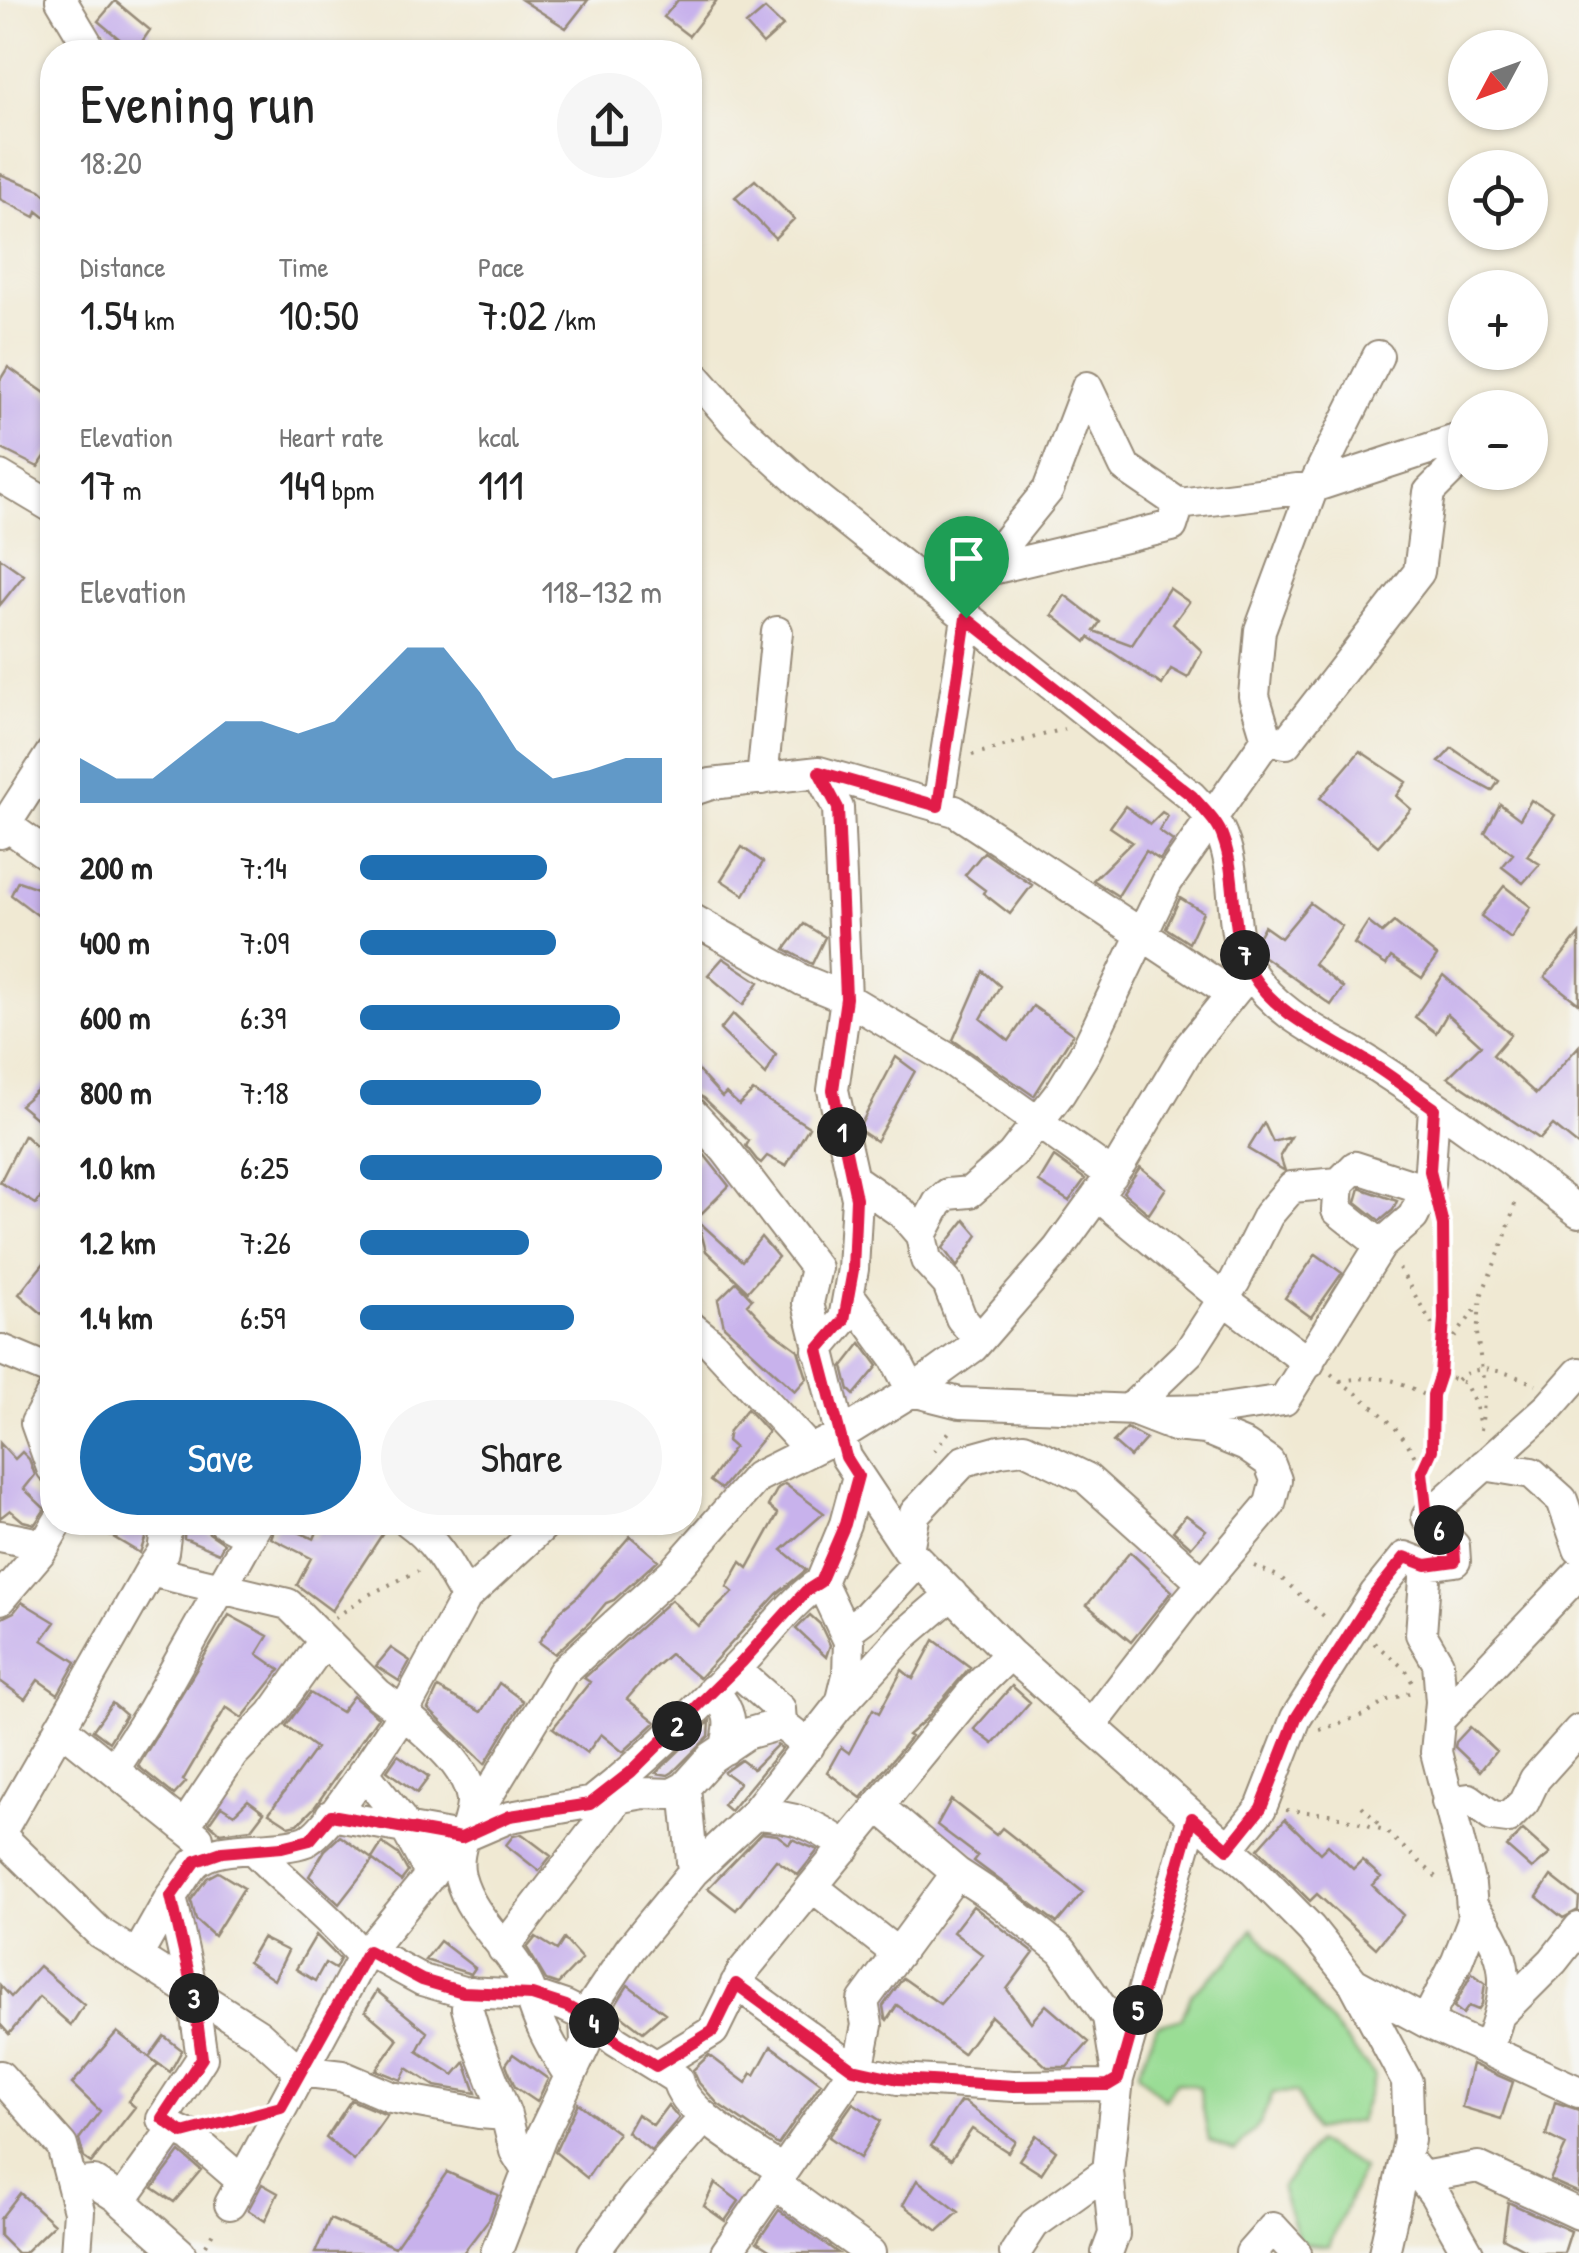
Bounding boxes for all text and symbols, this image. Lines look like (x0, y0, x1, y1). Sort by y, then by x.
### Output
north arrow (1448, 30, 1548, 130)
map controls (1448, 30, 1548, 490)
text: Evening run (80, 66, 315, 140)
button: share (557, 73, 662, 178)
text: 18:20 (80, 141, 142, 184)
button: locate (1448, 150, 1548, 250)
text: Distance (80, 248, 166, 286)
text: Time (279, 248, 329, 286)
text: Pace (478, 248, 524, 286)
button: + (1448, 270, 1548, 370)
text: 1.54 (80, 286, 138, 343)
text: 10:50 (279, 286, 359, 343)
text: 7:02 (478, 286, 547, 343)
text: km (138, 301, 175, 339)
text: /km (547, 301, 596, 339)
button: − (1448, 390, 1548, 490)
text: Elevation (80, 418, 173, 456)
text: Heart rate (279, 418, 384, 456)
text: kcal (478, 418, 519, 456)
text: 17 (80, 456, 116, 513)
text: 149 (279, 456, 325, 513)
text: 111 (478, 456, 524, 513)
text: m (116, 471, 142, 509)
text: bpm (325, 471, 374, 509)
pin (924, 516, 1009, 619)
icon: arrive (939, 531, 994, 586)
text: Elevation (80, 570, 186, 613)
text: 118–132 m (541, 570, 662, 613)
text: 200 m (80, 846, 153, 889)
text: 7:14 (240, 846, 287, 889)
text: 400 m (80, 921, 150, 964)
text: 7:09 (240, 921, 289, 964)
pin: 7 (1220, 930, 1270, 980)
text: 7 (1238, 936, 1252, 974)
text: 600 m (80, 996, 151, 1039)
text: 6:39 (240, 996, 286, 1039)
text: 800 m (80, 1071, 152, 1114)
text: 7:18 (240, 1071, 289, 1114)
pin: 1 (817, 1107, 867, 1157)
text: 1 (837, 1113, 847, 1151)
text: 1.0 km (80, 1146, 155, 1189)
text: 6:25 (240, 1146, 289, 1189)
text: 1.2 km (80, 1221, 156, 1264)
text: 7:26 (240, 1221, 291, 1264)
text: 1.4 km (80, 1296, 153, 1339)
text: 6:59 (240, 1296, 285, 1339)
button: Save (80, 1400, 361, 1515)
button: Share (381, 1400, 662, 1515)
pin: 6 (1414, 1505, 1464, 1555)
text: 6 (1433, 1511, 1445, 1549)
pin: 2 (652, 1701, 702, 1751)
text: 2 (670, 1707, 684, 1745)
pin: 3 (169, 1973, 219, 2023)
text: 3 (188, 1979, 200, 2017)
pin: 5 (1113, 1985, 1163, 2035)
text: 5 (1132, 1991, 1144, 2029)
pin: 4 (569, 1998, 619, 2048)
text: 4 (589, 2004, 599, 2042)

